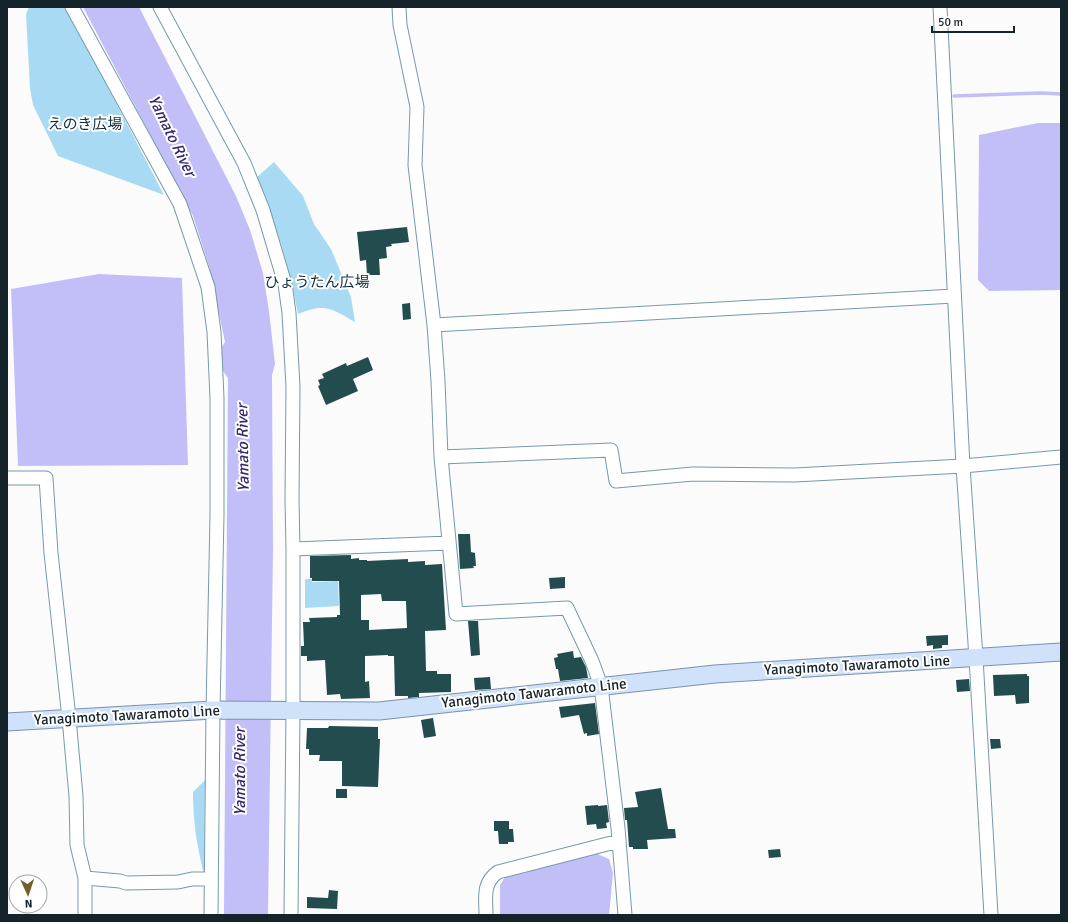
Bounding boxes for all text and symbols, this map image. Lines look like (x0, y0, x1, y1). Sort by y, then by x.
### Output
scale bar (932, 8, 1014, 34)
text: 50 m (938, 15, 963, 30)
water label: Yamato River (144, 92, 201, 182)
park label: えのき広場 (48, 115, 122, 133)
park label: ひょうたん広場 (264, 273, 370, 291)
water label: Yamato River (232, 402, 254, 492)
street label: Yanagimoto Tawaramoto Line (764, 651, 950, 679)
street label: Yanagimoto Tawaramoto Line (441, 674, 627, 712)
street label: Yanagimoto Tawaramoto Line (34, 701, 220, 729)
water label: Yamato River (230, 726, 250, 816)
north arrow (8, 874, 48, 914)
text: N (24, 897, 33, 910)

